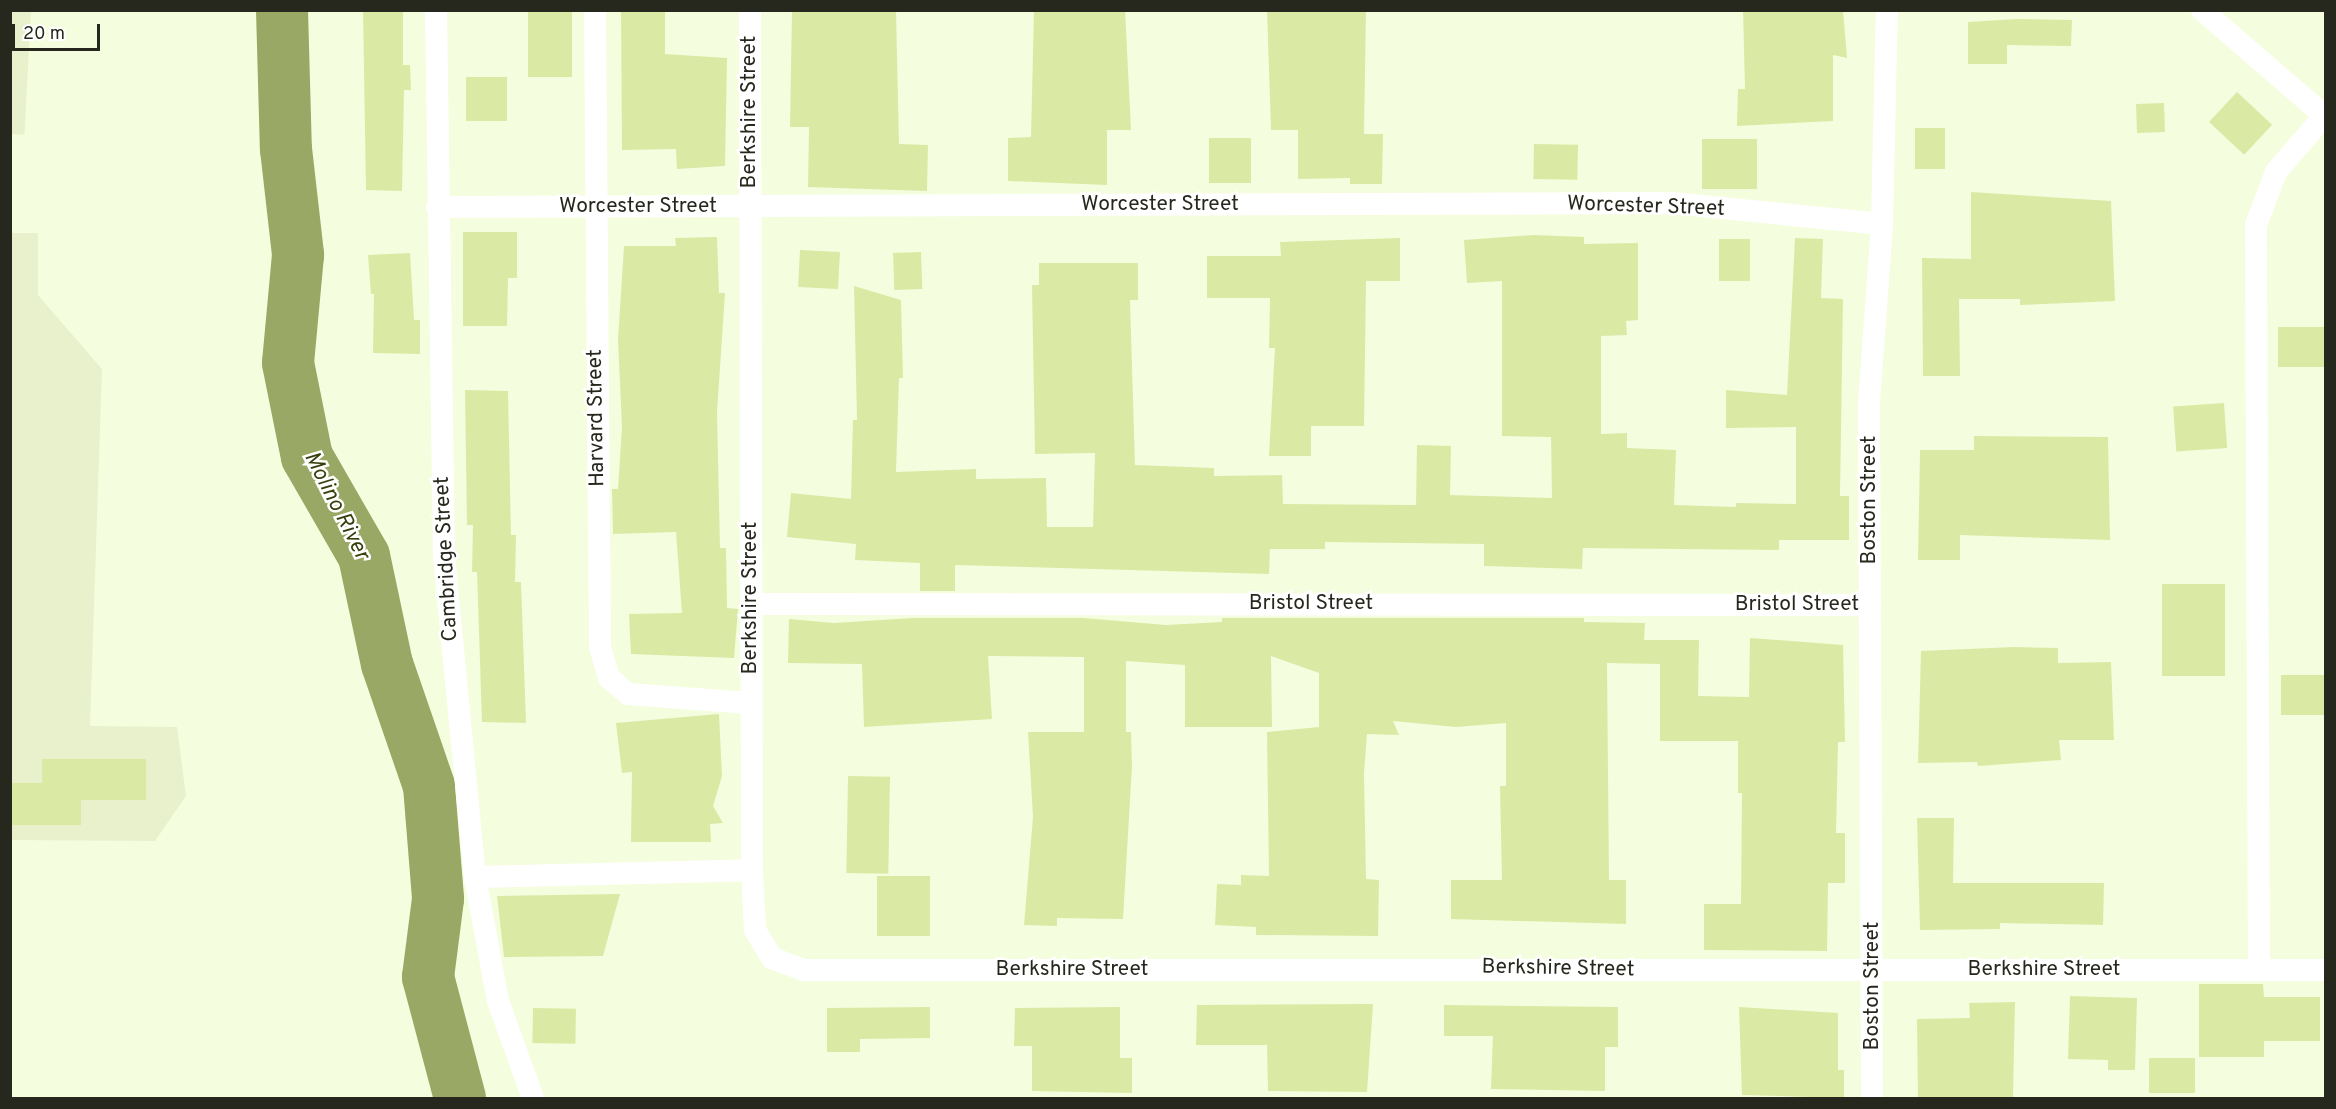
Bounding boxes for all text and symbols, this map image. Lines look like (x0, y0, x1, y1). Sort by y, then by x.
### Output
scale bar (15, 12, 104, 50)
text: 20 m (23, 23, 65, 46)
street label: Berkshire Street (737, 36, 763, 188)
street label: Worcester Street (1081, 192, 1239, 218)
street label: Worcester Street (1567, 192, 1725, 222)
street label: Worcester Street (559, 194, 717, 220)
street label: Harvard Street (583, 349, 611, 487)
street label: Boston Street (1857, 435, 1883, 565)
water label: Molino River (297, 447, 375, 565)
street label: Cambridge Street (430, 476, 464, 642)
street label: Berkshire Street (738, 522, 764, 674)
street label: Bristol Street (1249, 591, 1373, 617)
street label: Bristol Street (1735, 592, 1859, 618)
street label: Boston Street (1860, 921, 1886, 1051)
street label: Berkshire Street (1481, 955, 1635, 983)
street label: Berkshire Street (996, 957, 1148, 983)
street label: Berkshire Street (1968, 957, 2120, 983)

